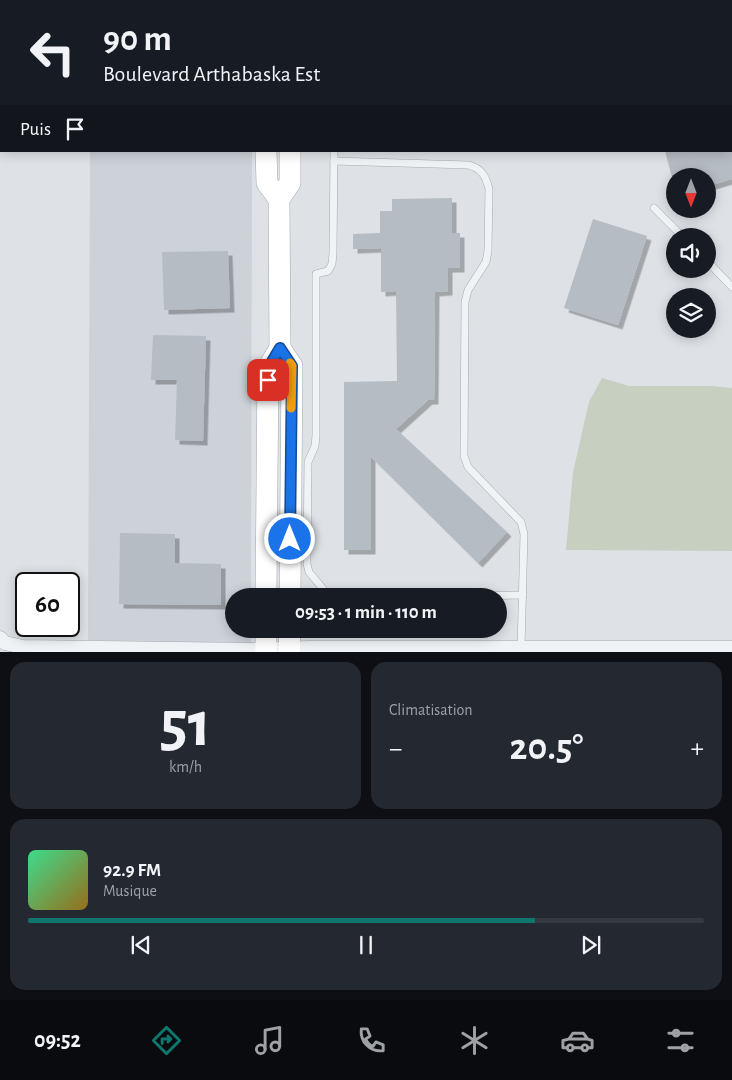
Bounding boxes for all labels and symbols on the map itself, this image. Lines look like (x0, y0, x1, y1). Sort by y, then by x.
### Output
north arrow (666, 168, 716, 218)
pin (247, 359, 289, 401)
position arrow (263, 512, 315, 564)
speed limit sign: 60 (15, 572, 80, 637)

